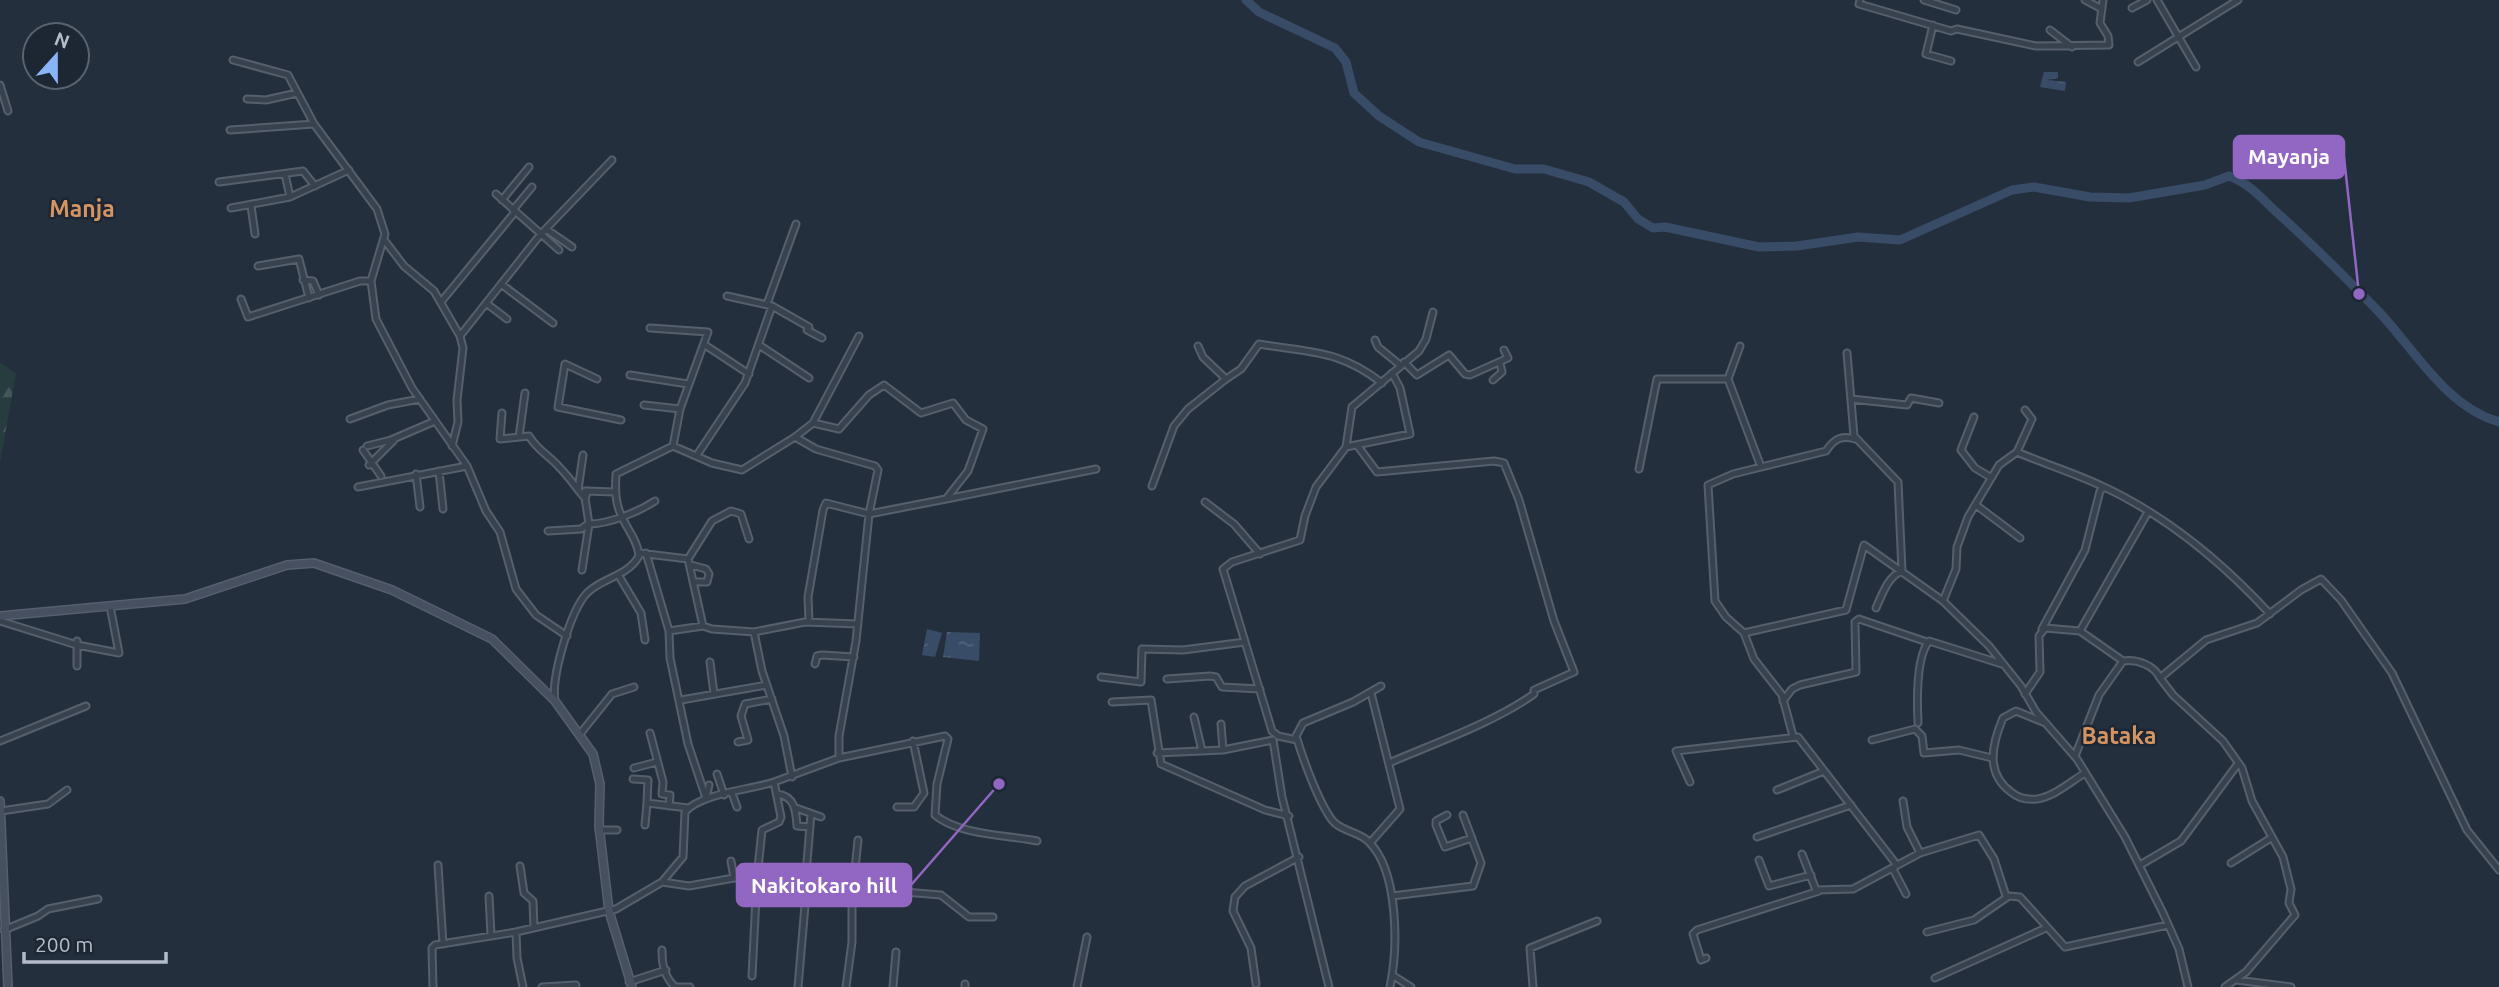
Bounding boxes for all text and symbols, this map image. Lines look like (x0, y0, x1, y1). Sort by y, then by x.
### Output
north arrow (21, 21, 91, 91)
text: N (52, 27, 73, 53)
callout: Mayanja (2234, 136, 2344, 178)
text: Mayanja (2248, 144, 2330, 168)
district label: Manja (49, 196, 115, 221)
district label: Bataka (2082, 723, 2157, 748)
callout: Nakitokaro hill (737, 864, 911, 906)
text: Nakitokaro hill (751, 873, 897, 897)
scale bar (24, 920, 166, 964)
text: 200 m (35, 932, 93, 956)

